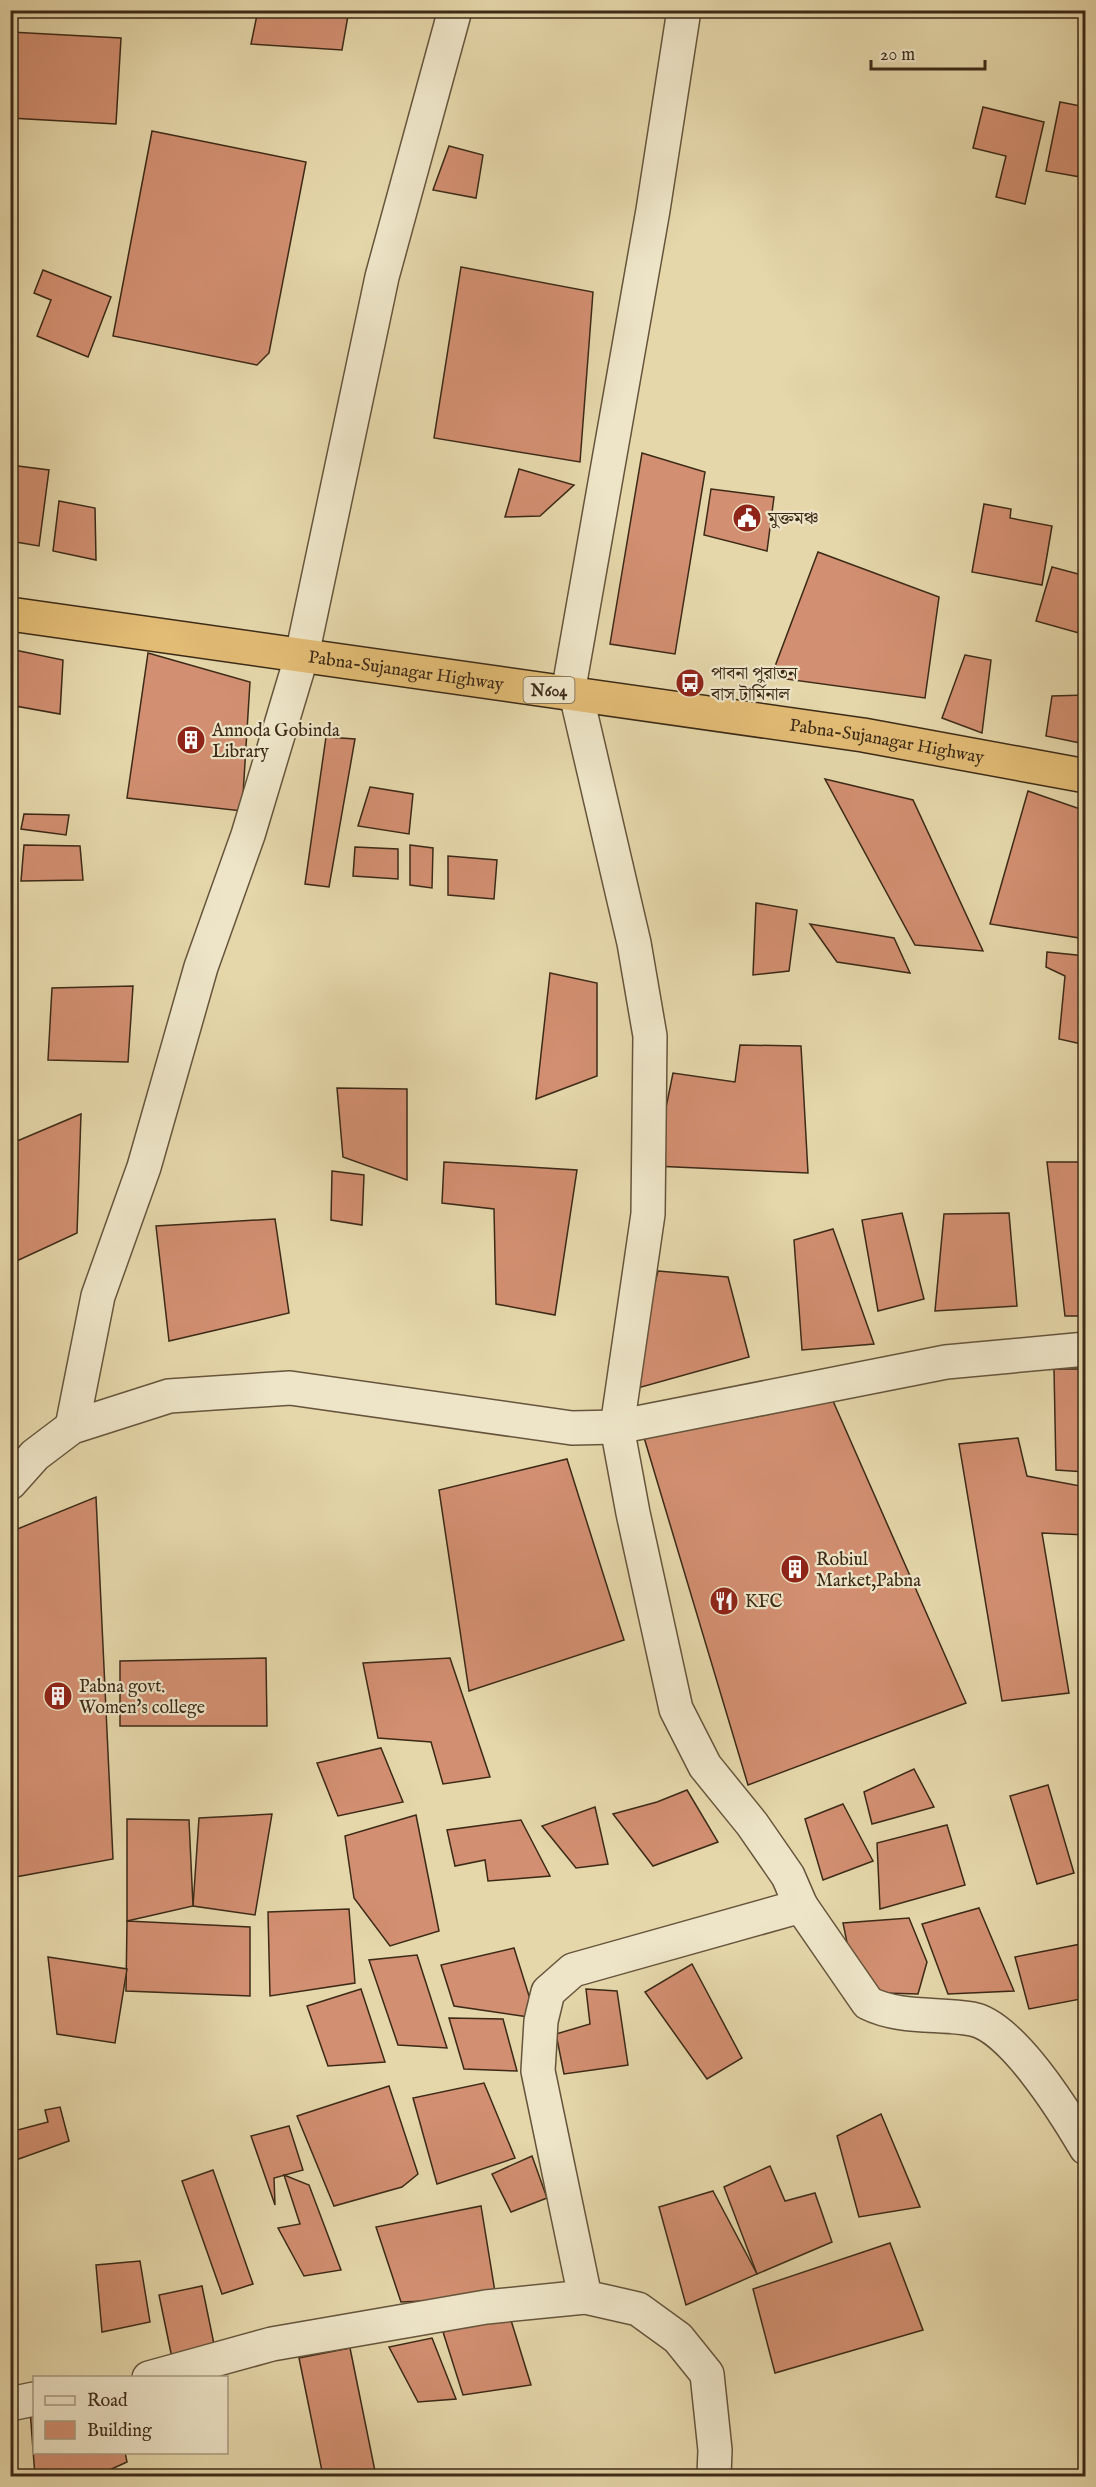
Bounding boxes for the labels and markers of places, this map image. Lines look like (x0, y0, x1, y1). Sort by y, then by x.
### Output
public building icon: মুক্তমঞ্চ (731, 502, 763, 534)
place label: মুক্তমঞ্চ (767, 508, 819, 531)
place label: পাবনা পুরাতন বাস টার্মিনাল (710, 663, 798, 707)
bus stop icon: পাবনা পুরাতন বাস টার্মিনাল (674, 667, 706, 699)
place label: Annoda Gobinda Library (211, 720, 340, 764)
building icon: Annoda Gobinda Library (175, 724, 207, 756)
place label: Robiul Market,Pabna (816, 1549, 921, 1593)
building icon: Robiul Market,Pabna (779, 1553, 811, 1585)
restaurant icon: KFC (708, 1585, 740, 1617)
place label: KFC (745, 1591, 782, 1614)
place label: Pabna govt. Women's college (79, 1676, 205, 1720)
building icon: Pabna govt. Women's college (42, 1680, 74, 1712)

